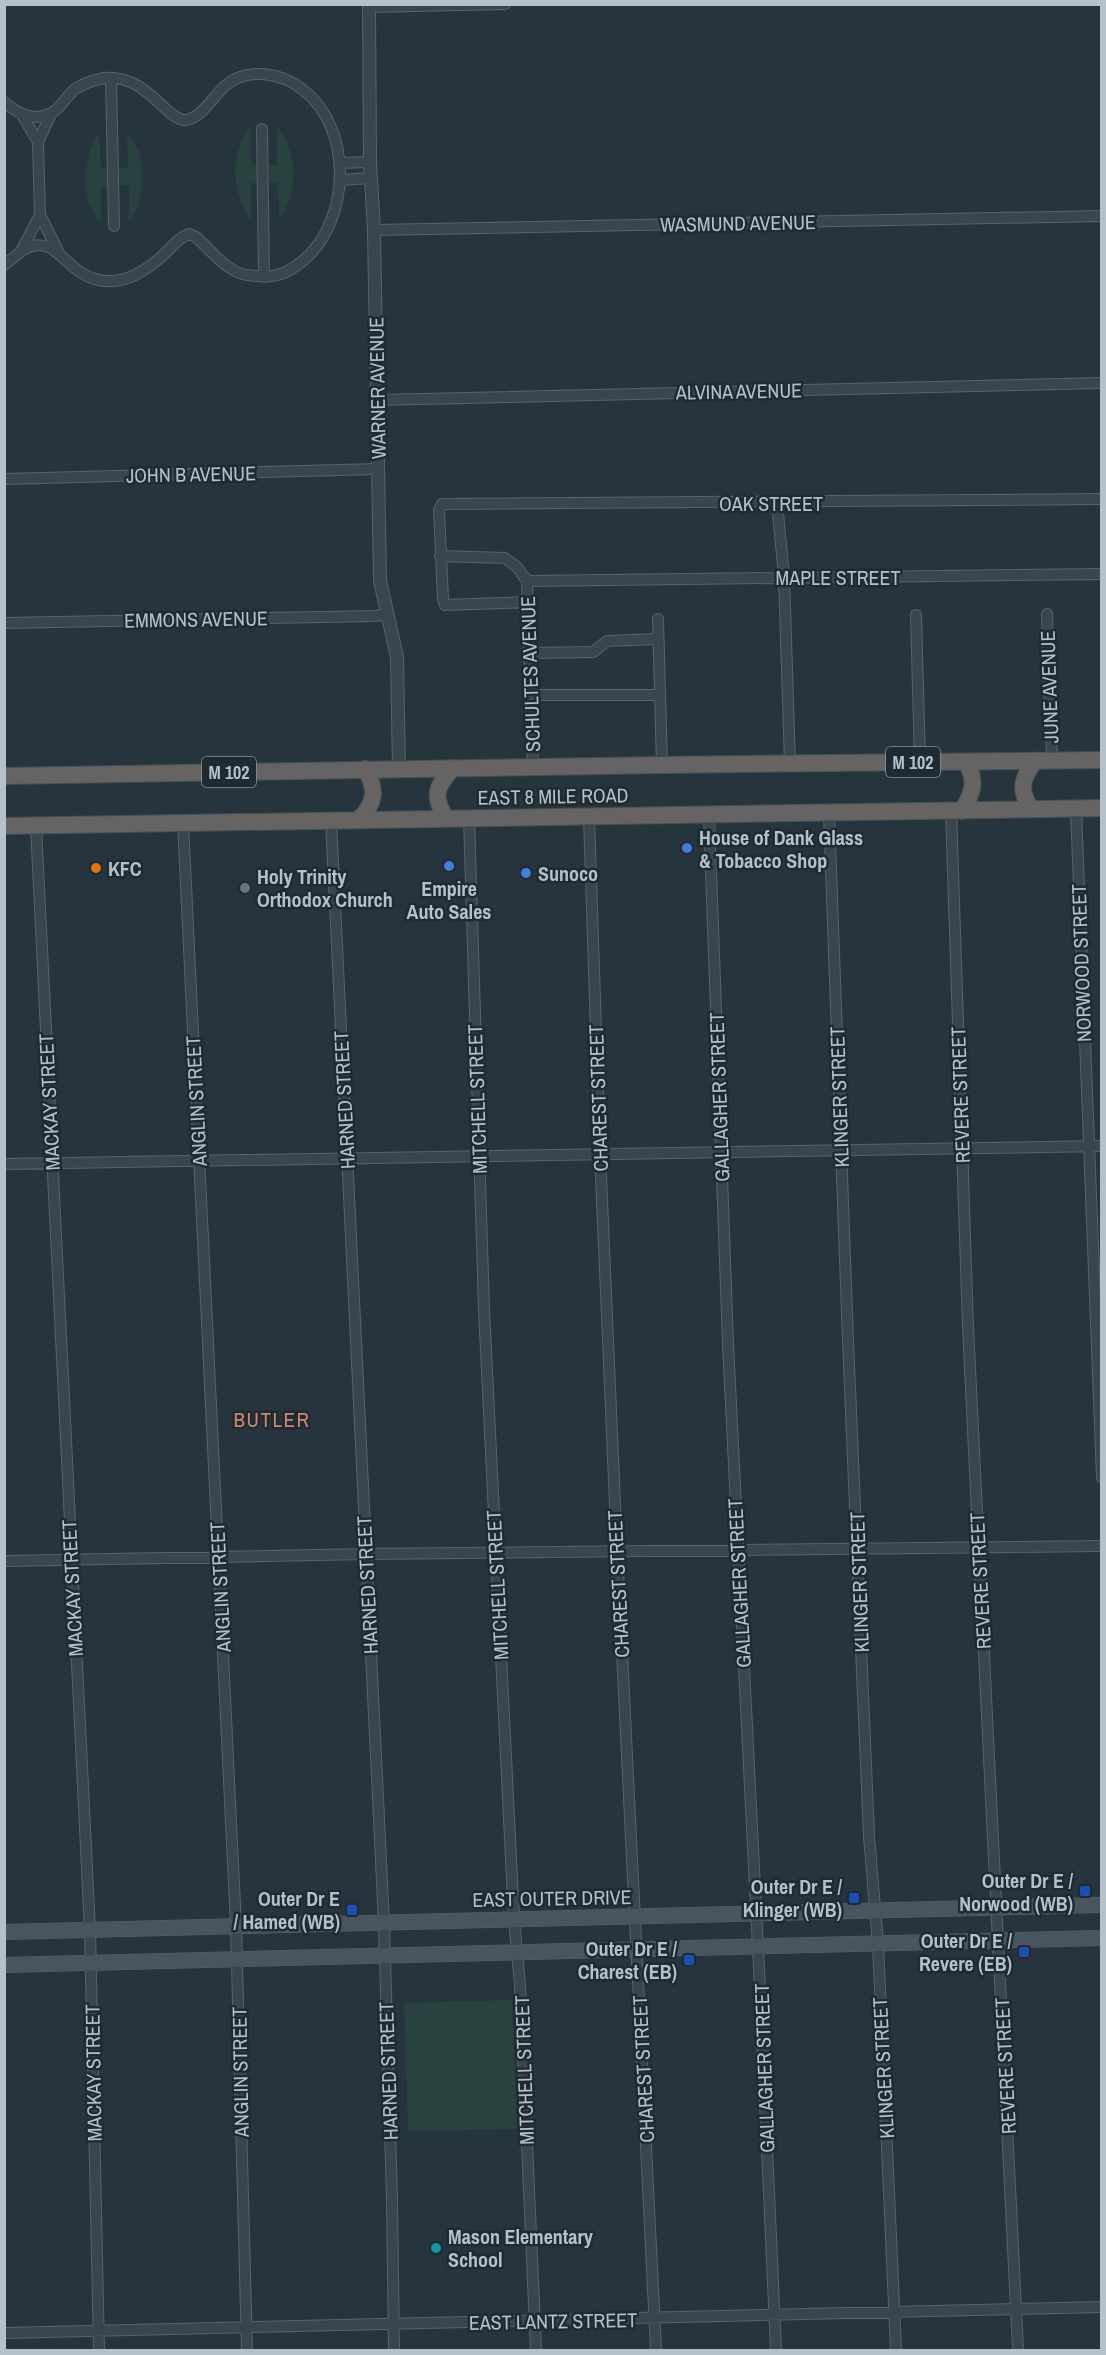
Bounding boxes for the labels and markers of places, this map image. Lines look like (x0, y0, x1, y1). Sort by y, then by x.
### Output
place label: House of Dank Glass & Tobacco Shop (699, 824, 863, 874)
marker: House of Dank Glass & Tobacco Shop (680, 841, 694, 855)
place label: KFC (108, 855, 142, 882)
marker: Empire Auto Sales (442, 859, 456, 873)
place label: Sunoco (538, 860, 598, 887)
marker: KFC (89, 861, 103, 875)
place label: Holy Trinity Orthodox Church (257, 863, 393, 913)
marker: Sunoco (519, 866, 533, 880)
place label: Empire Auto Sales (407, 875, 491, 925)
marker: Holy Trinity Orthodox Church (238, 881, 252, 895)
place label: Outer Dr E / Norwood (WB) (959, 1867, 1073, 1917)
place label: Outer Dr E / Klinger (WB) (743, 1873, 842, 1923)
marker: Outer Dr E / Norwood (WB) (1078, 1884, 1092, 1898)
place label: Outer Dr E / Hamed (WB) (233, 1885, 340, 1935)
marker: Outer Dr E / Klinger (WB) (847, 1891, 861, 1905)
marker: Outer Dr E / Hamed (WB) (345, 1903, 359, 1917)
place label: Outer Dr E / Revere (EB) (919, 1927, 1012, 1977)
place label: Outer Dr E / Charest (EB) (578, 1935, 677, 1985)
marker: Outer Dr E / Revere (EB) (1017, 1945, 1031, 1959)
marker: Outer Dr E / Charest (EB) (682, 1953, 696, 1967)
place label: Mason Elementary School (448, 2223, 594, 2273)
marker: Mason Elementary School (429, 2241, 443, 2255)

